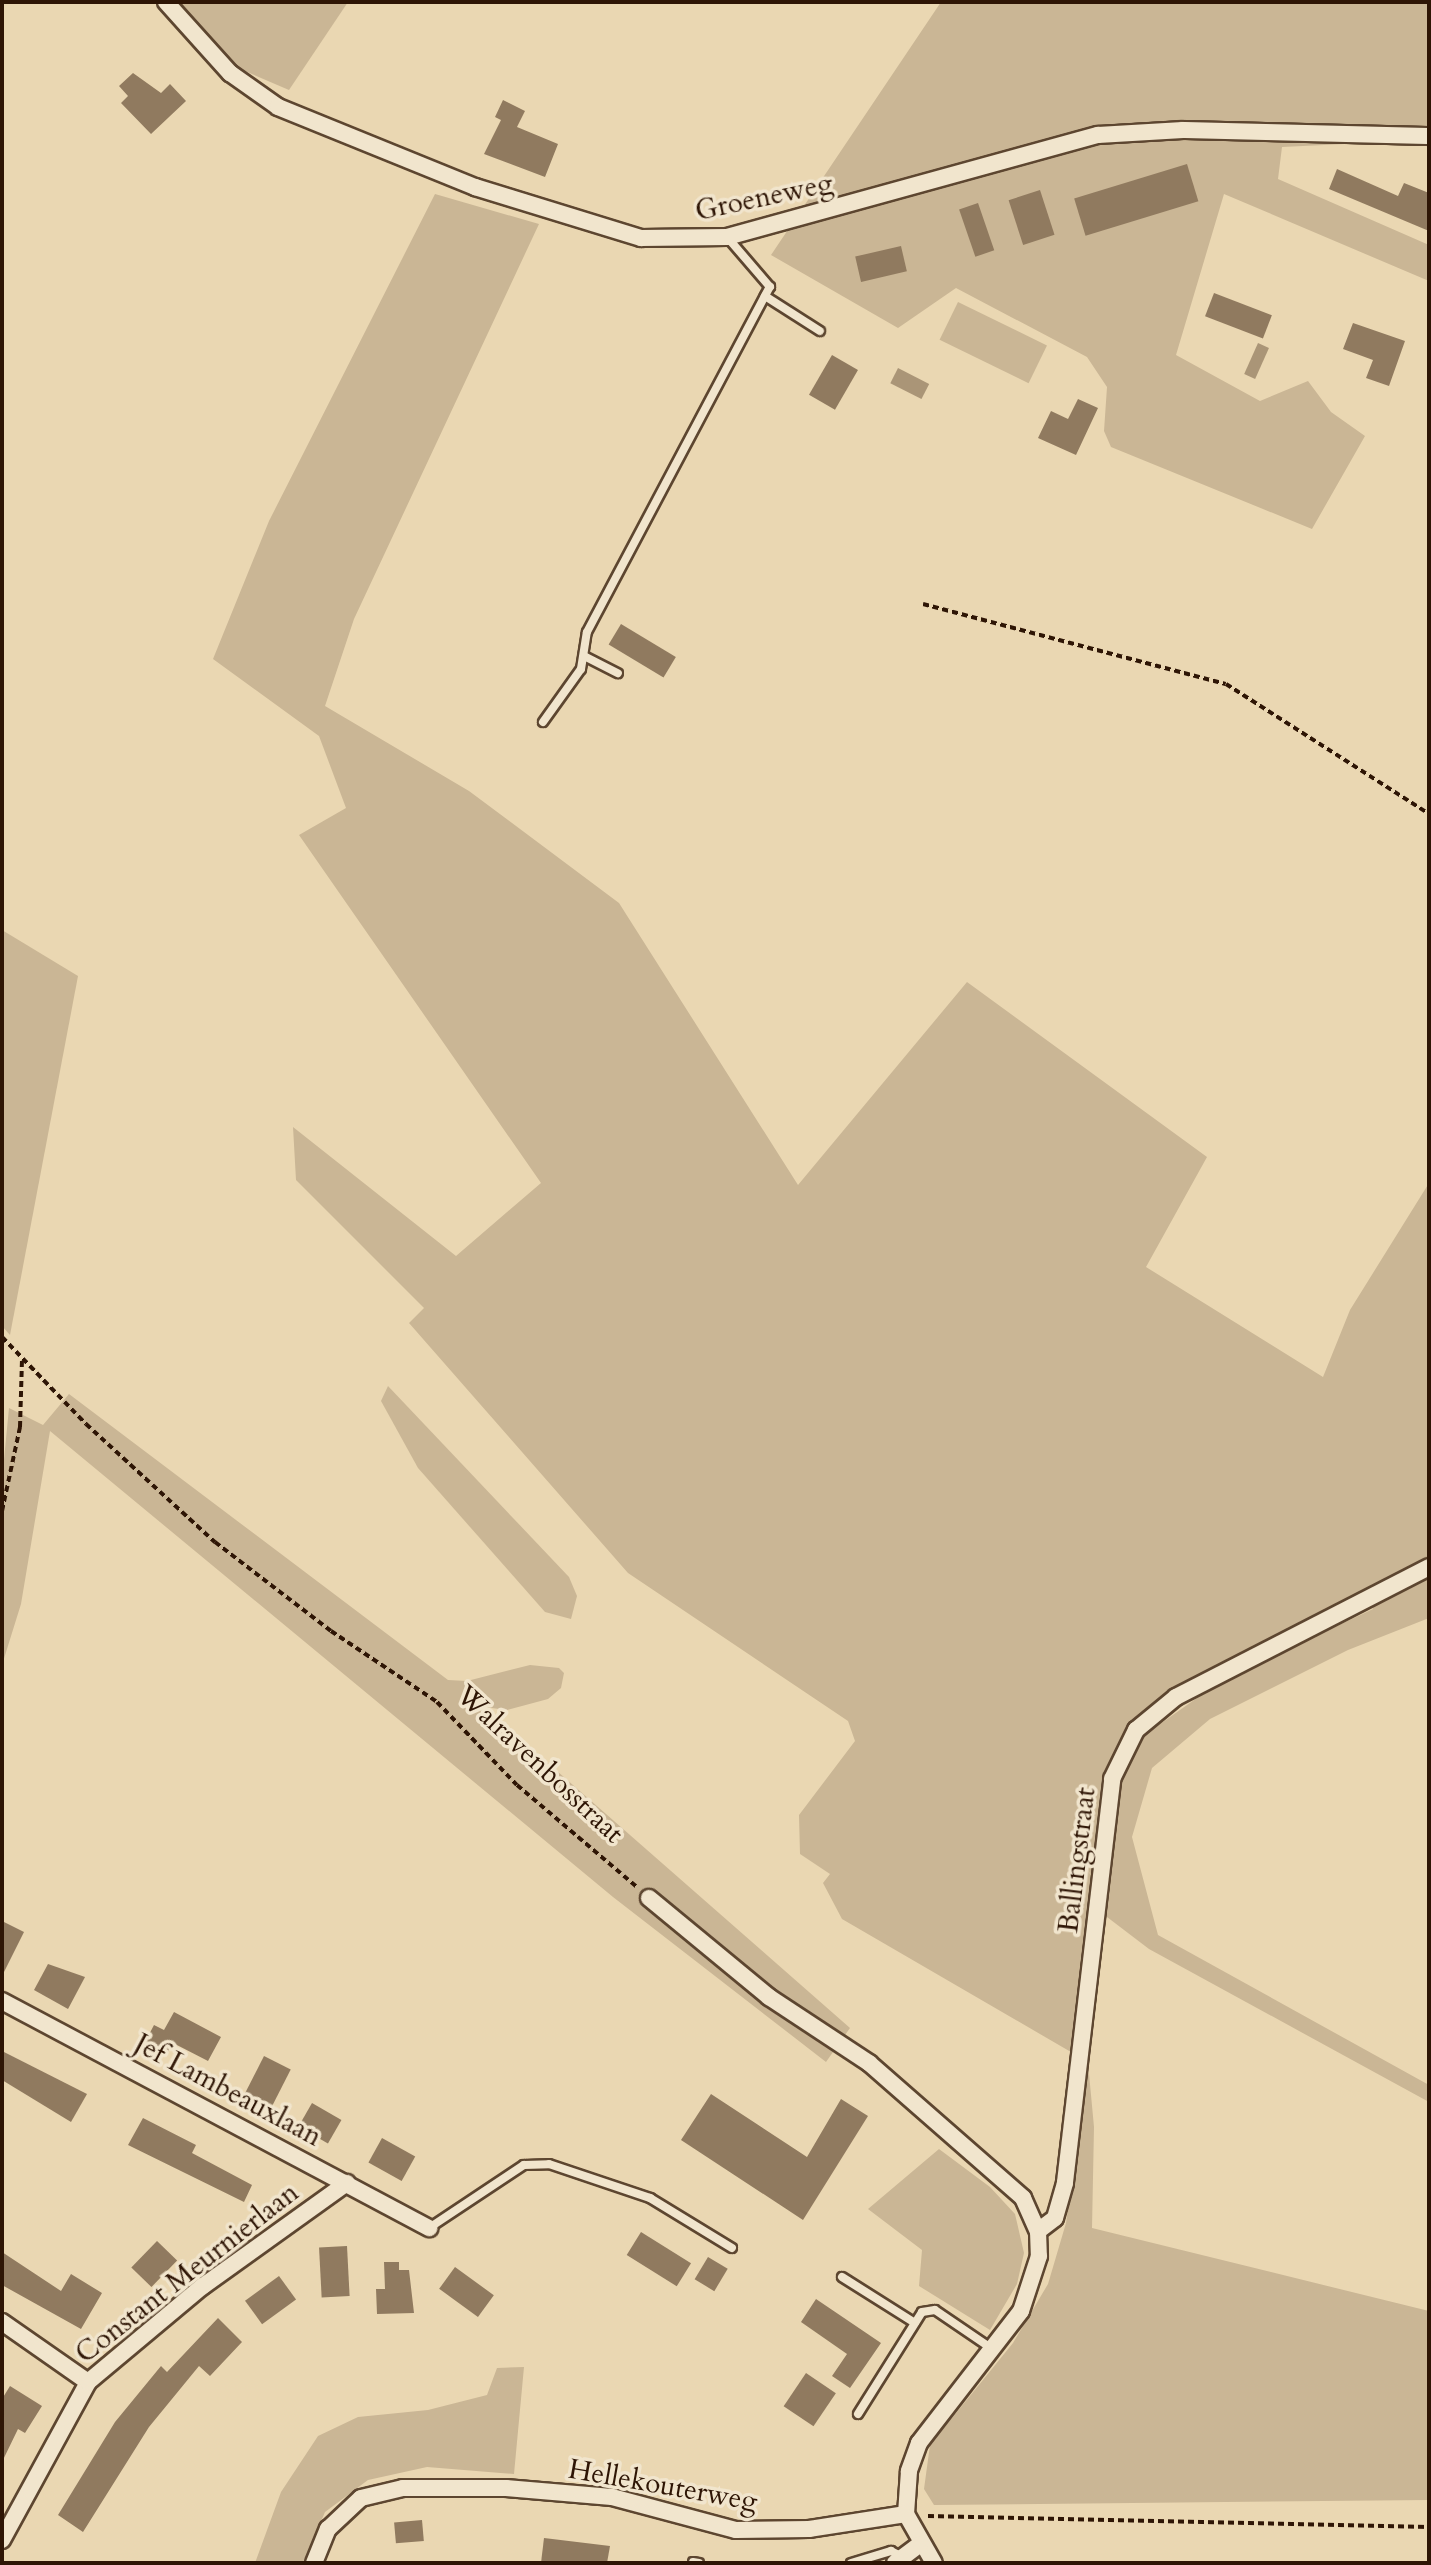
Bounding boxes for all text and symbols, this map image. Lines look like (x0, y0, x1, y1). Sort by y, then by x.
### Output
street label: Groeneweg (692, 166, 836, 228)
street label: Walravenbosstraat (449, 1678, 631, 1850)
street label: Ballingstraat (1051, 1785, 1103, 1935)
street label: Jef Lambeauxlaan (129, 2027, 327, 2153)
street label: Constant Meurnierlaan (69, 2176, 305, 2370)
street label: Hellekouterweg (566, 2452, 760, 2518)

